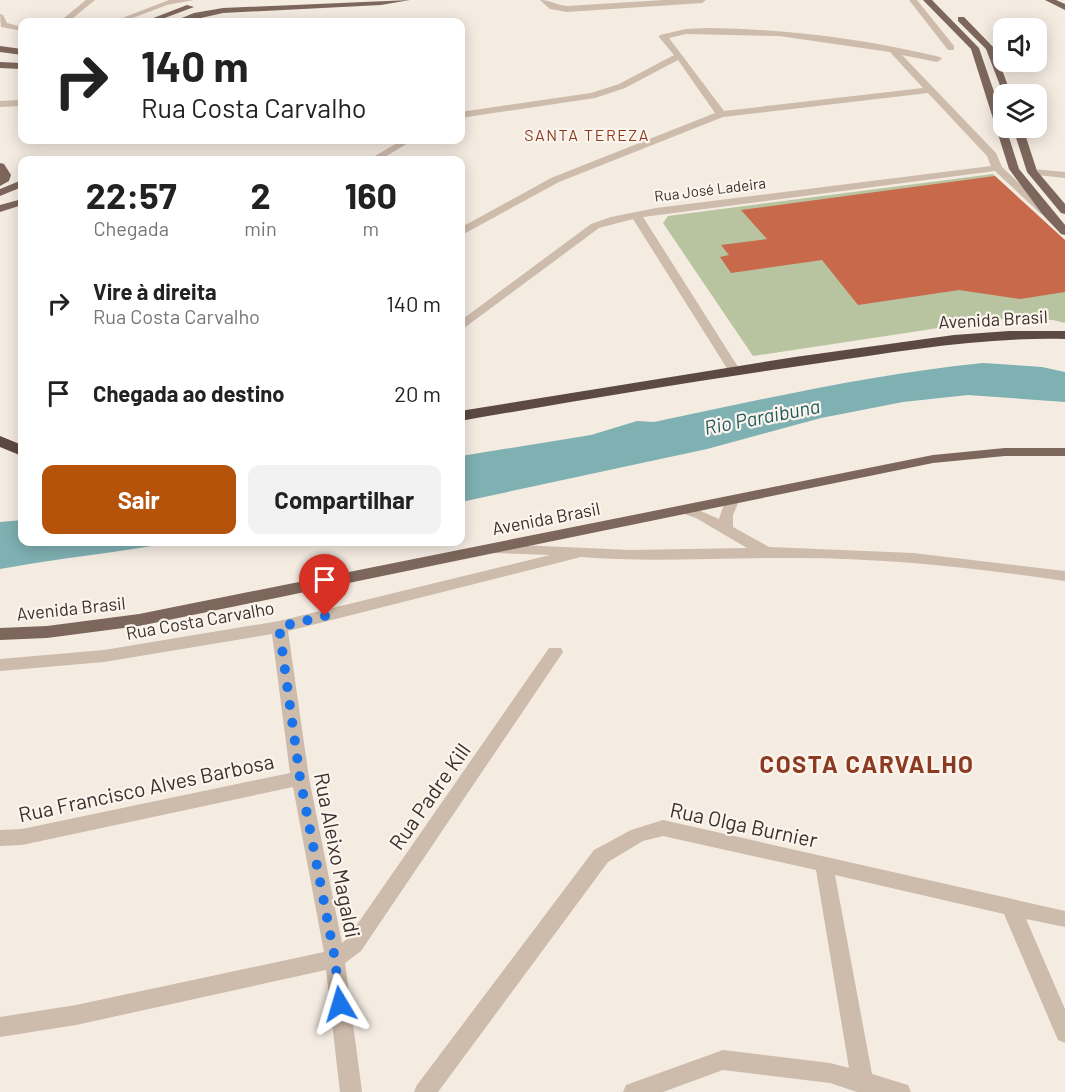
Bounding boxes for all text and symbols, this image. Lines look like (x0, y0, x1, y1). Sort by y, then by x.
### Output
map controls (993, 18, 1047, 138)
button: sound (993, 18, 1047, 72)
text: 140 m (141, 40, 249, 90)
icon: right (42, 42, 120, 120)
button: layers (993, 84, 1047, 138)
text: Rua Costa Carvalho (141, 91, 366, 123)
district label: SANTA TEREZA (524, 125, 650, 144)
text: 22:57 (86, 173, 177, 216)
text: 2 (250, 173, 271, 216)
text: 160 (345, 173, 397, 216)
street label: Rua José Ladeira (653, 173, 767, 205)
text: Chegada (93, 216, 169, 240)
text: min (244, 216, 277, 240)
text: m (363, 216, 379, 240)
text: Vire à direita (93, 278, 217, 304)
icon: right (42, 287, 75, 320)
text: 140 m (386, 290, 441, 316)
text: Rua Costa Carvalho (93, 304, 260, 328)
street label: Avenida Brasil (938, 305, 1048, 333)
icon: arrive (42, 377, 75, 410)
text: Chegada ao destino (93, 380, 284, 406)
text: 20 m (394, 380, 441, 406)
water label: Rio Paraibuna (702, 393, 822, 439)
button: Sair (42, 465, 236, 534)
button: Compartilhar (248, 465, 441, 534)
street label: Avenida Brasil (490, 497, 602, 539)
pin (299, 554, 350, 616)
icon: arrive (308, 563, 341, 596)
street label: Avenida Brasil (15, 591, 127, 625)
street label: Rua Costa Carvalho (124, 596, 276, 644)
street label: Rua Padre Kill (383, 738, 475, 854)
street label: Rua Francisco Alves Barbosa (16, 748, 276, 826)
district label: COSTA CARVALHO (760, 749, 974, 778)
street label: Rua Aleixo Magaldi (310, 770, 366, 940)
street label: Rua Olga Burnier (668, 796, 820, 852)
position arrow (308, 972, 372, 1036)

